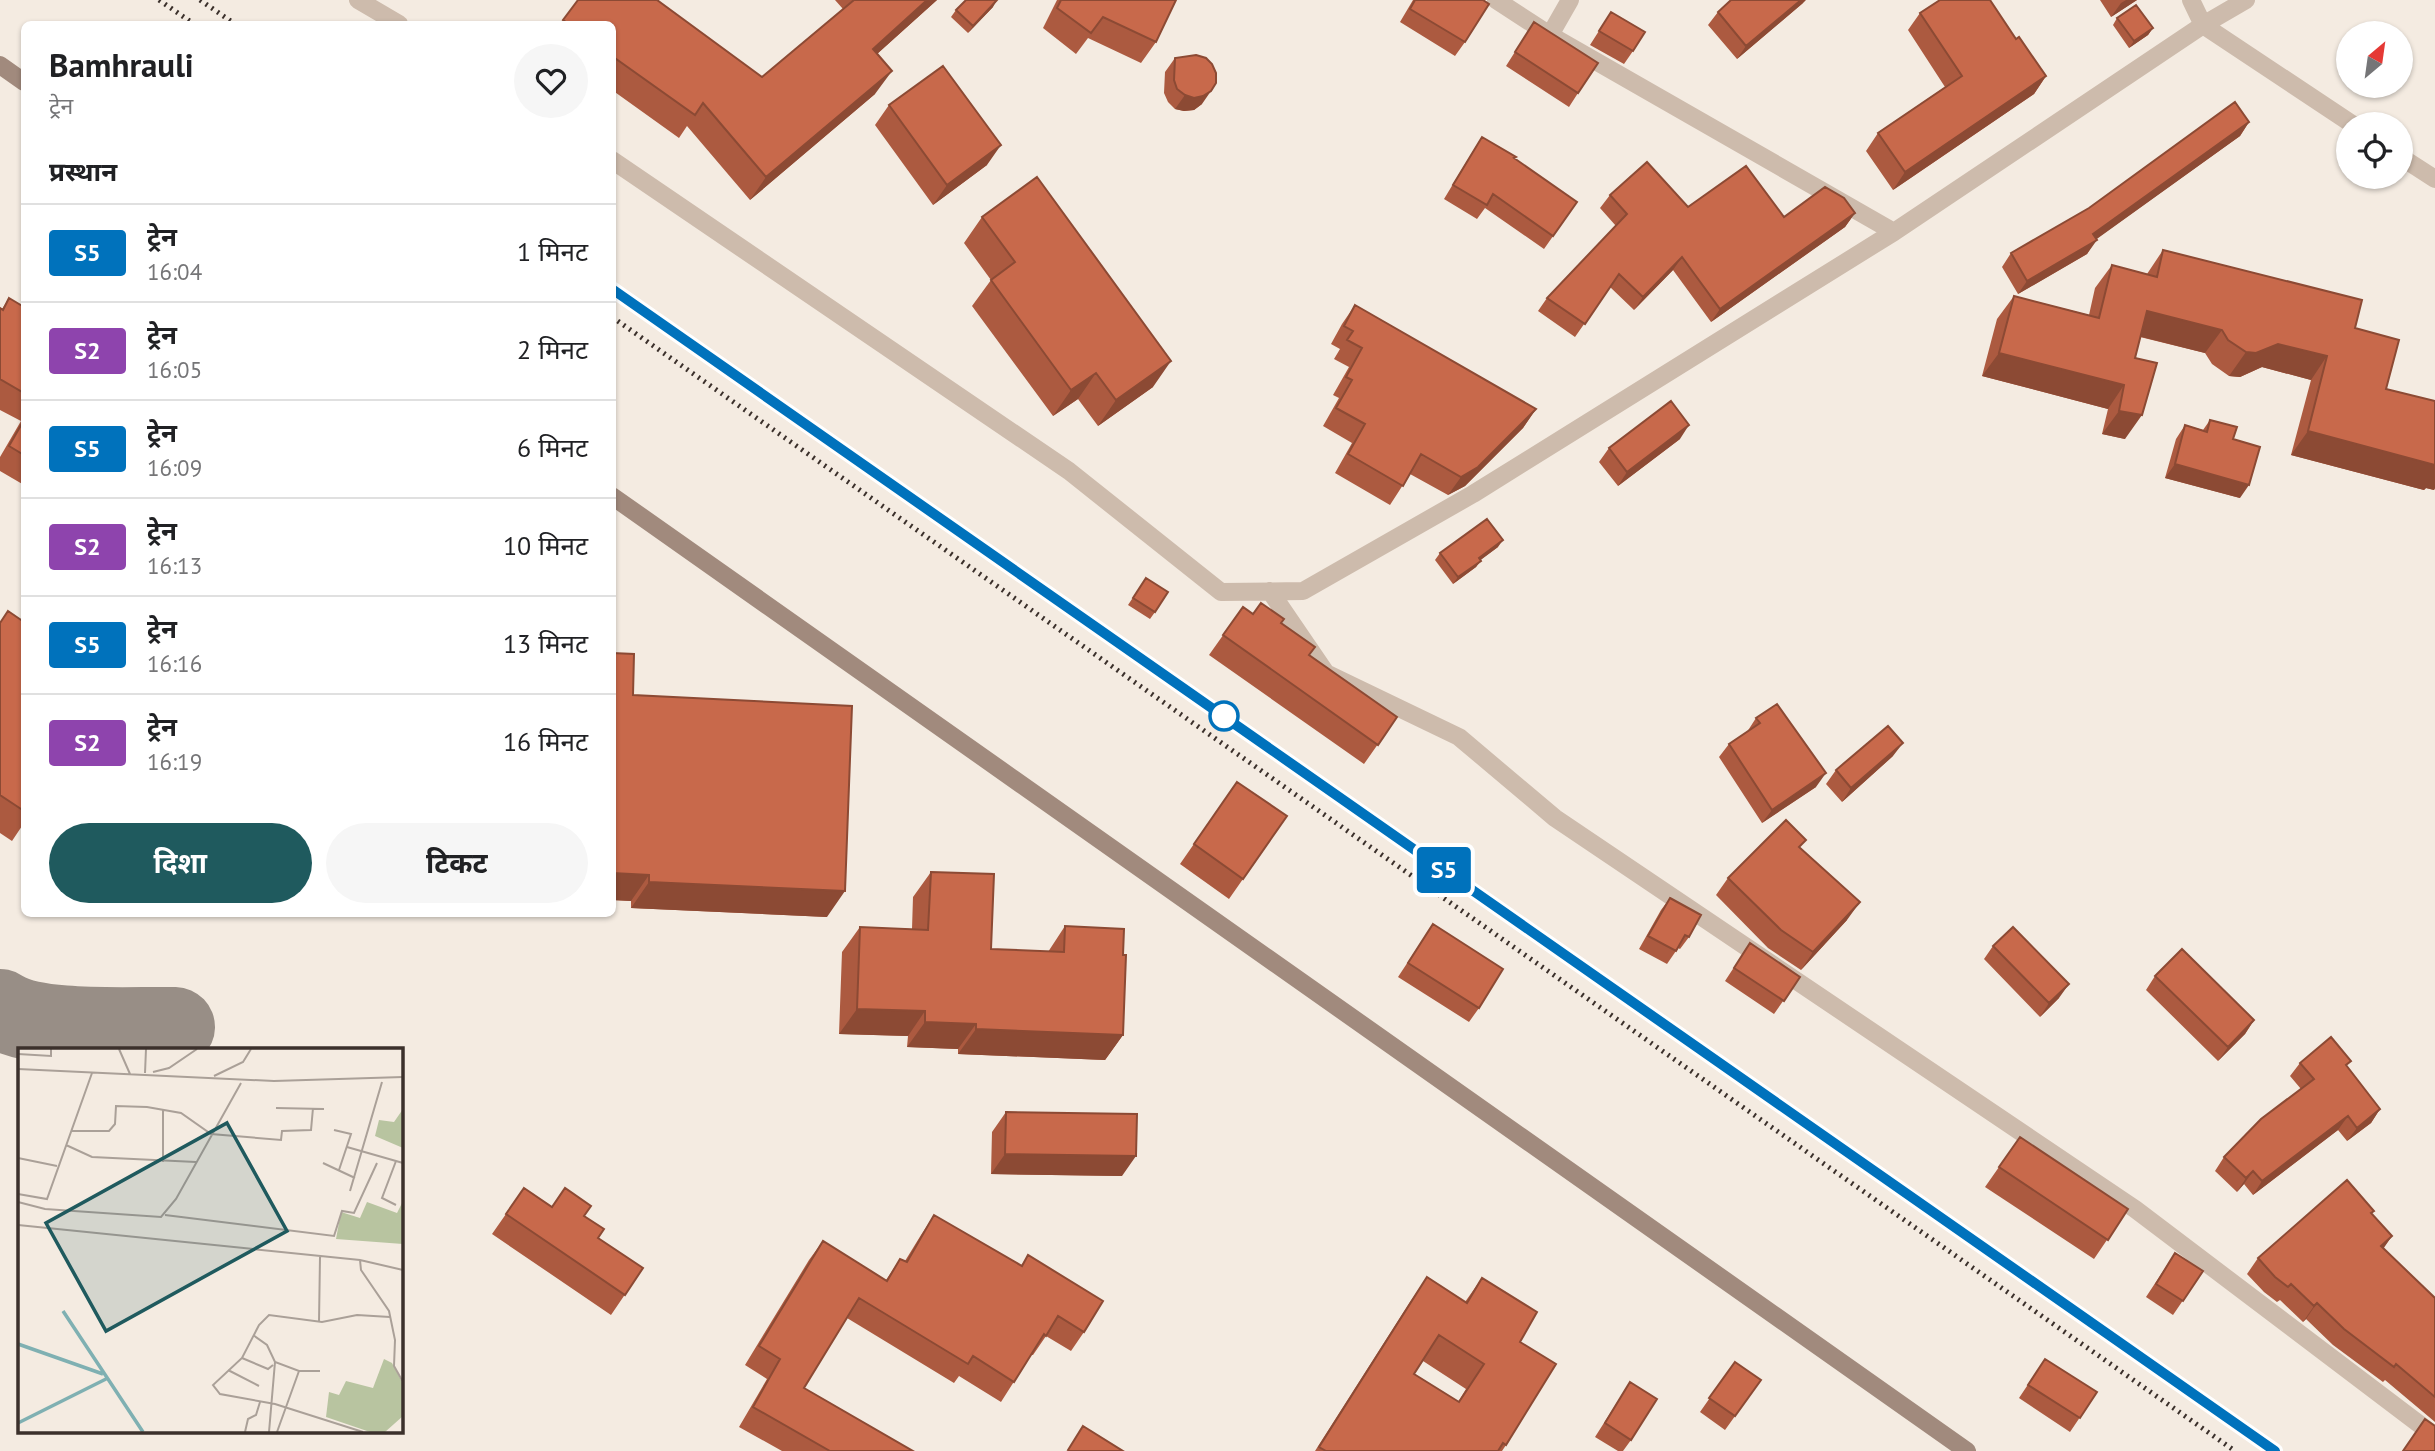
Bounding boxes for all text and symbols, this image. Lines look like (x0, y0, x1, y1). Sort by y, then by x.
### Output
north arrow (2336, 21, 2413, 98)
map controls (2336, 21, 2413, 189)
text: Bamhrauli (49, 43, 194, 86)
button: heart (514, 44, 588, 118)
text: ट्रेन (49, 91, 73, 120)
button: locate (2336, 112, 2413, 189)
text: प्रस्थान (49, 155, 117, 188)
text: ट्रेन (147, 220, 177, 253)
text: 1 मिनट (517, 235, 588, 268)
text: S5 (74, 237, 101, 268)
text: 16:04 (147, 257, 202, 286)
text: ट्रेन (147, 318, 177, 351)
text: 2 मिनट (517, 333, 588, 366)
text: S2 (74, 335, 101, 366)
text: 16:05 (147, 355, 202, 384)
text: ट्रेन (147, 416, 177, 449)
text: 6 मिनट (517, 431, 588, 464)
text: S5 (74, 433, 101, 464)
text: 16:09 (147, 453, 202, 482)
text: ट्रेन (147, 514, 177, 547)
text: 10 मिनट (503, 529, 588, 562)
text: S2 (74, 531, 101, 562)
text: 16:13 (147, 551, 202, 580)
text: ट्रेन (147, 612, 177, 645)
text: 13 मिनट (503, 627, 588, 660)
text: S5 (74, 629, 101, 660)
text: 16:16 (147, 649, 202, 678)
unlabelled marker (1209, 701, 1239, 731)
text: ट्रेन (147, 710, 177, 743)
text: 16 मिनट (503, 725, 588, 758)
text: S2 (74, 727, 101, 758)
text: 16:19 (147, 747, 202, 776)
button: दिशा (49, 823, 312, 903)
button: टिकट (326, 823, 588, 903)
line badge: S5 (1412, 847, 1476, 893)
text: S5 (1431, 854, 1457, 885)
inset map (18, 1048, 402, 1434)

